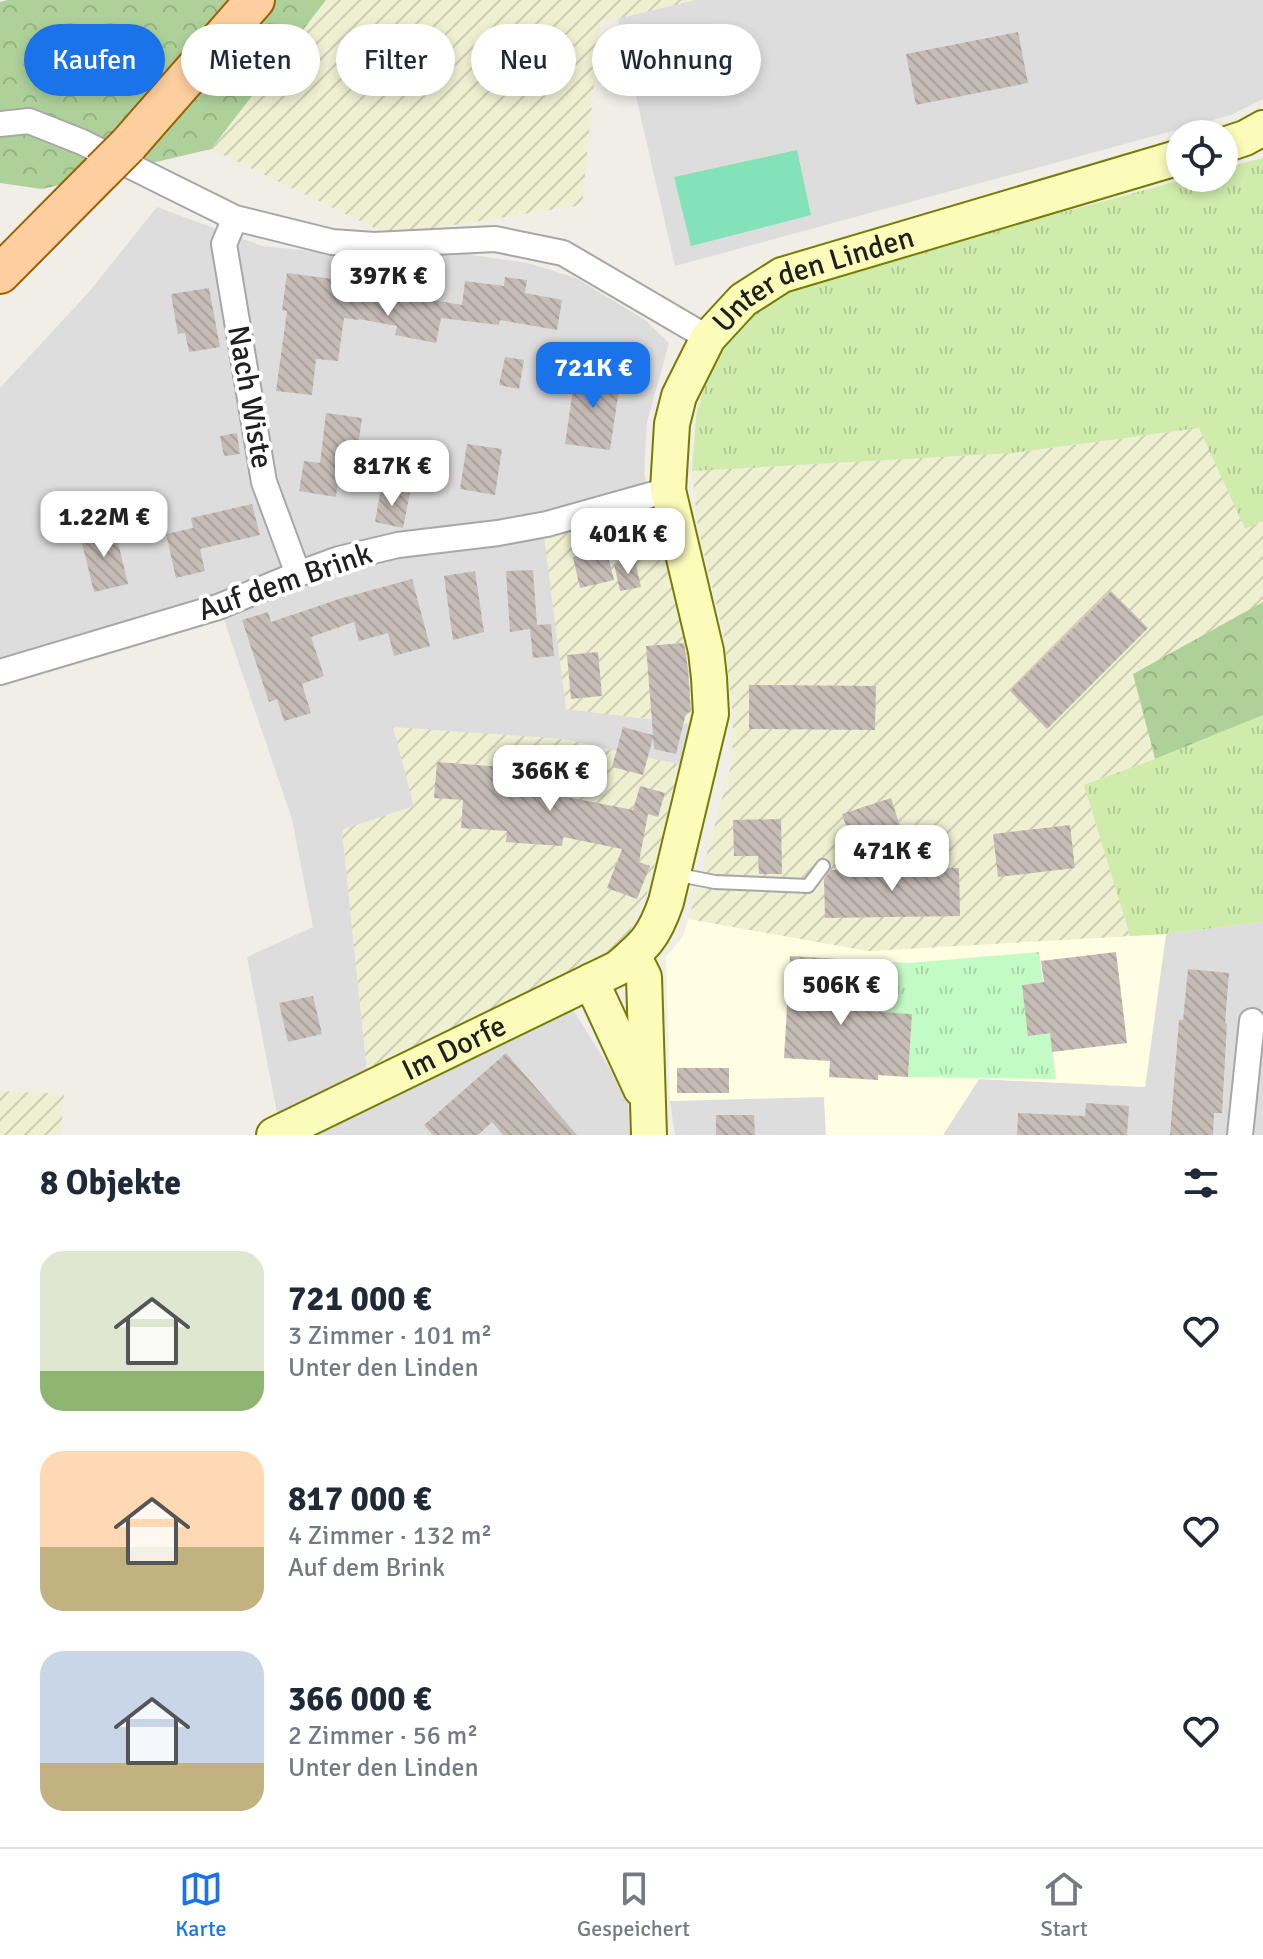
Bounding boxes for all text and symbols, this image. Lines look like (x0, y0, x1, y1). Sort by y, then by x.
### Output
chip: Kaufen (24, 24, 165, 96)
chip: Mieten (181, 24, 320, 96)
chip: Filter (336, 24, 455, 96)
chip: Neu (471, 24, 576, 96)
chip: Wohnung (592, 24, 761, 96)
map controls (1166, 120, 1238, 192)
button: locate (1166, 120, 1238, 192)
street label: Unter den Linden (704, 218, 918, 340)
pin: 397K € (323, 250, 453, 318)
text: 397K € (349, 260, 427, 292)
street label: Nach Wiste (219, 323, 281, 471)
pin: 721K € (528, 342, 658, 410)
text: 721K € (554, 352, 632, 384)
pin: 817K € (327, 440, 457, 508)
text: 817K € (353, 450, 431, 482)
pin: 1.22M € (30, 491, 178, 559)
text: 1.22M € (58, 501, 150, 533)
pin: 401K € (563, 508, 693, 576)
text: 401K € (589, 518, 667, 550)
street label: Auf dem Brink (193, 535, 377, 629)
pin: 366K € (485, 745, 615, 813)
text: 366K € (511, 755, 589, 787)
pin: 471K € (827, 825, 957, 893)
text: 471K € (853, 835, 931, 867)
pin: 506K € (776, 959, 906, 1027)
text: 506K € (802, 969, 880, 1001)
street label: Im Dorfe (396, 1007, 512, 1089)
icon: filters (1179, 1161, 1223, 1205)
text: 8 Objekte (40, 1162, 181, 1204)
text: 721 000 € (288, 1278, 431, 1320)
icon: home (104, 1283, 200, 1379)
icon: heart (1179, 1309, 1223, 1353)
text: 3 Zimmer · 101 m² (288, 1320, 492, 1352)
text: Unter den Linden (288, 1352, 479, 1384)
text: 817 000 € (288, 1478, 431, 1520)
icon: home (104, 1483, 200, 1579)
icon: heart (1179, 1509, 1223, 1553)
text: 4 Zimmer · 132 m² (288, 1520, 492, 1552)
text: Auf dem Brink (288, 1552, 445, 1584)
text: 366 000 € (288, 1678, 431, 1720)
icon: home (104, 1683, 200, 1779)
icon: heart (1179, 1709, 1223, 1753)
text: 2 Zimmer · 56 m² (288, 1720, 478, 1752)
text: Unter den Linden (288, 1752, 479, 1784)
tab: Karte (175, 1867, 227, 1942)
tab: Gespeichert (577, 1867, 690, 1942)
tab: Start (1040, 1867, 1088, 1942)

